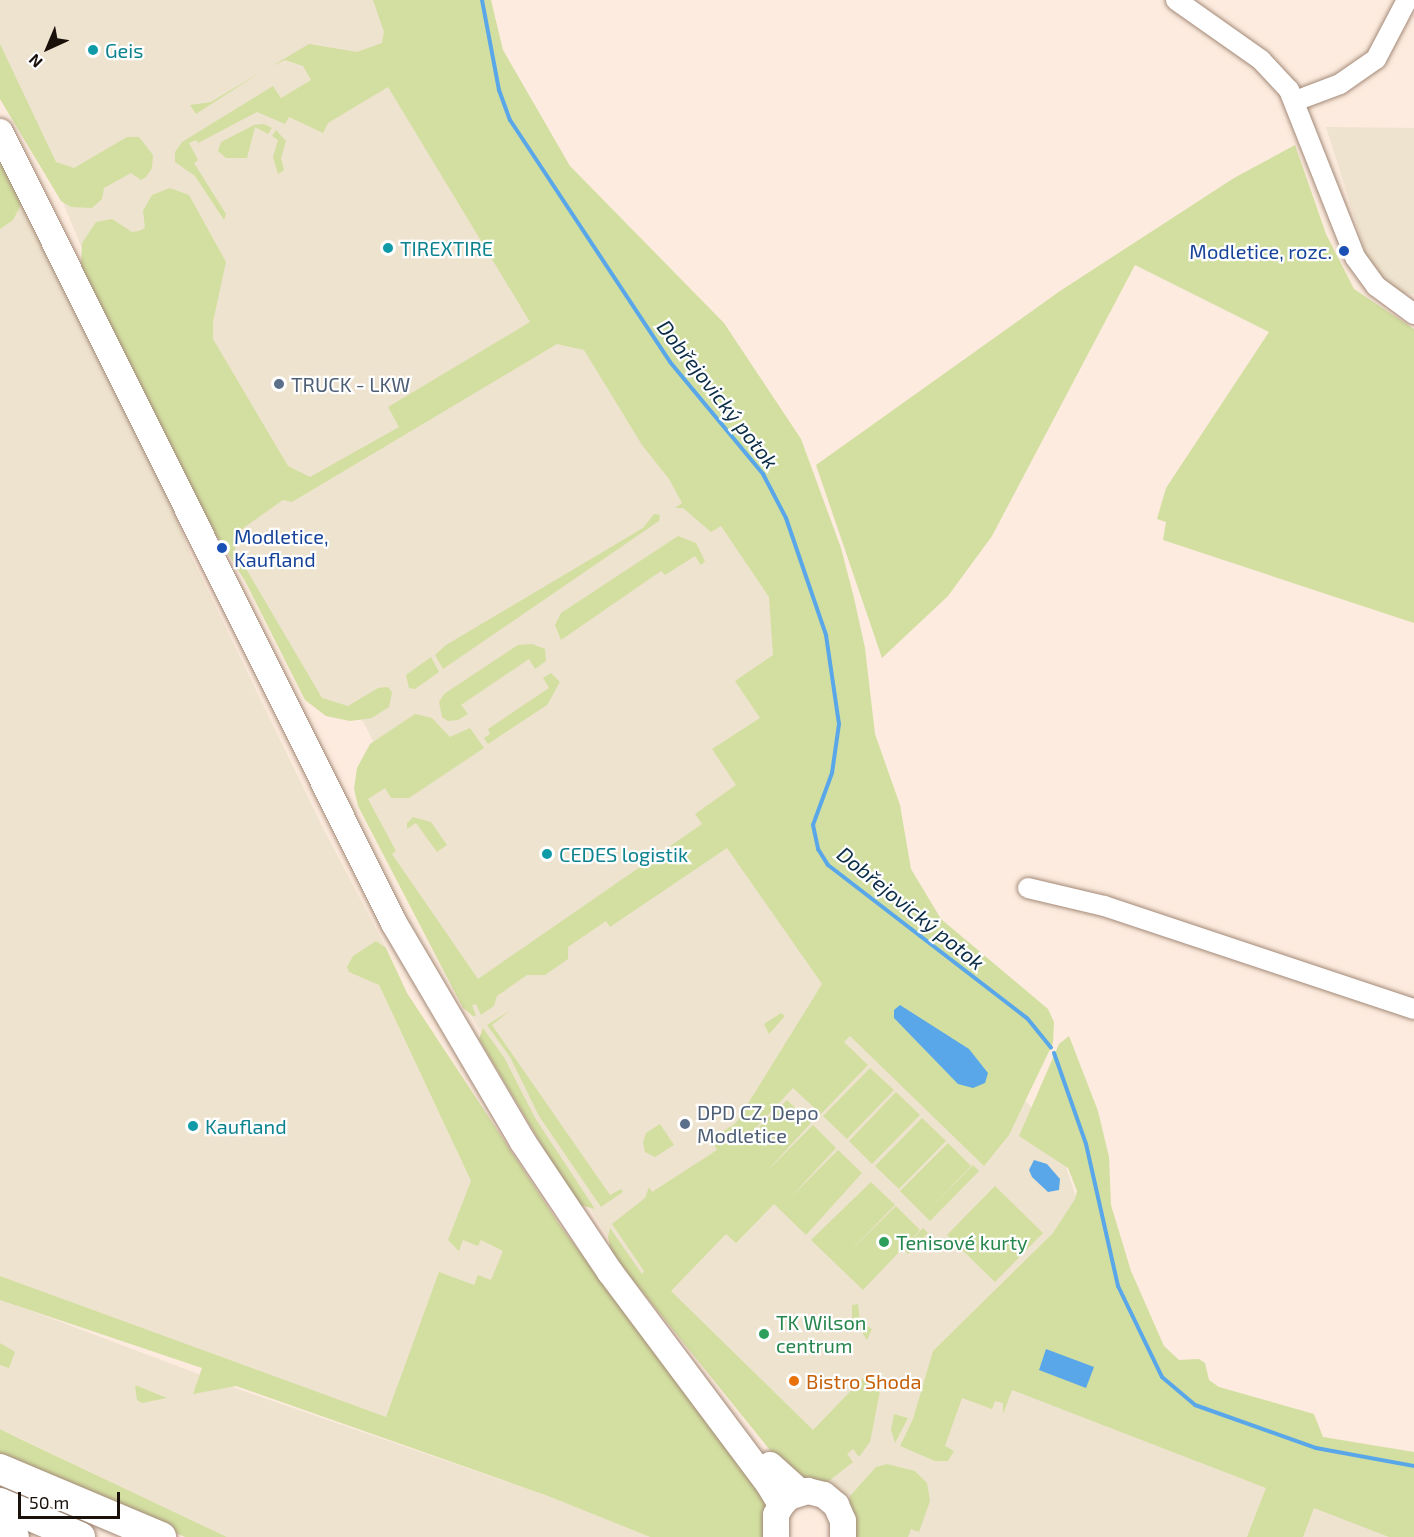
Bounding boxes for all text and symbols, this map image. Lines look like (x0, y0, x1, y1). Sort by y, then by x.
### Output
north arrow (18, 18, 78, 78)
place label: Geis (105, 38, 143, 62)
marker: Geis (86, 43, 100, 57)
text: N (24, 50, 46, 72)
place label: TIREXTIRE (400, 236, 493, 260)
place label: Modletice, rozc. (1189, 239, 1332, 263)
marker: TIREXTIRE (381, 241, 395, 255)
marker: Modletice, rozc. (1337, 244, 1351, 258)
water label: Dobřejovický potok (652, 315, 784, 473)
place label: TRUCK - LKW (291, 372, 410, 396)
marker: TRUCK - LKW (272, 377, 286, 391)
place label: Modletice, Kaufland (234, 524, 329, 571)
marker: Modletice, Kaufland (215, 541, 229, 555)
water label: Dobřejovický potok (832, 841, 990, 975)
place label: CEDES logistik (559, 842, 688, 866)
marker: CEDES logistik (540, 847, 554, 861)
place label: DPD CZ, Depo Modletice (697, 1100, 819, 1147)
place label: Kaufland (205, 1114, 287, 1138)
marker: DPD CZ, Depo Modletice (678, 1117, 692, 1131)
marker: Kaufland (186, 1119, 200, 1133)
place label: Tenisové kurty (896, 1230, 1028, 1254)
marker: Tenisové kurty (877, 1235, 891, 1249)
place label: TK Wilson centrum (776, 1310, 867, 1357)
marker: TK Wilson centrum (757, 1327, 771, 1341)
place label: Bistro Shoda (806, 1369, 921, 1393)
marker: Bistro Shoda (787, 1374, 801, 1388)
scale bar (21, 1480, 123, 1518)
text: 50 m (29, 1491, 69, 1513)

